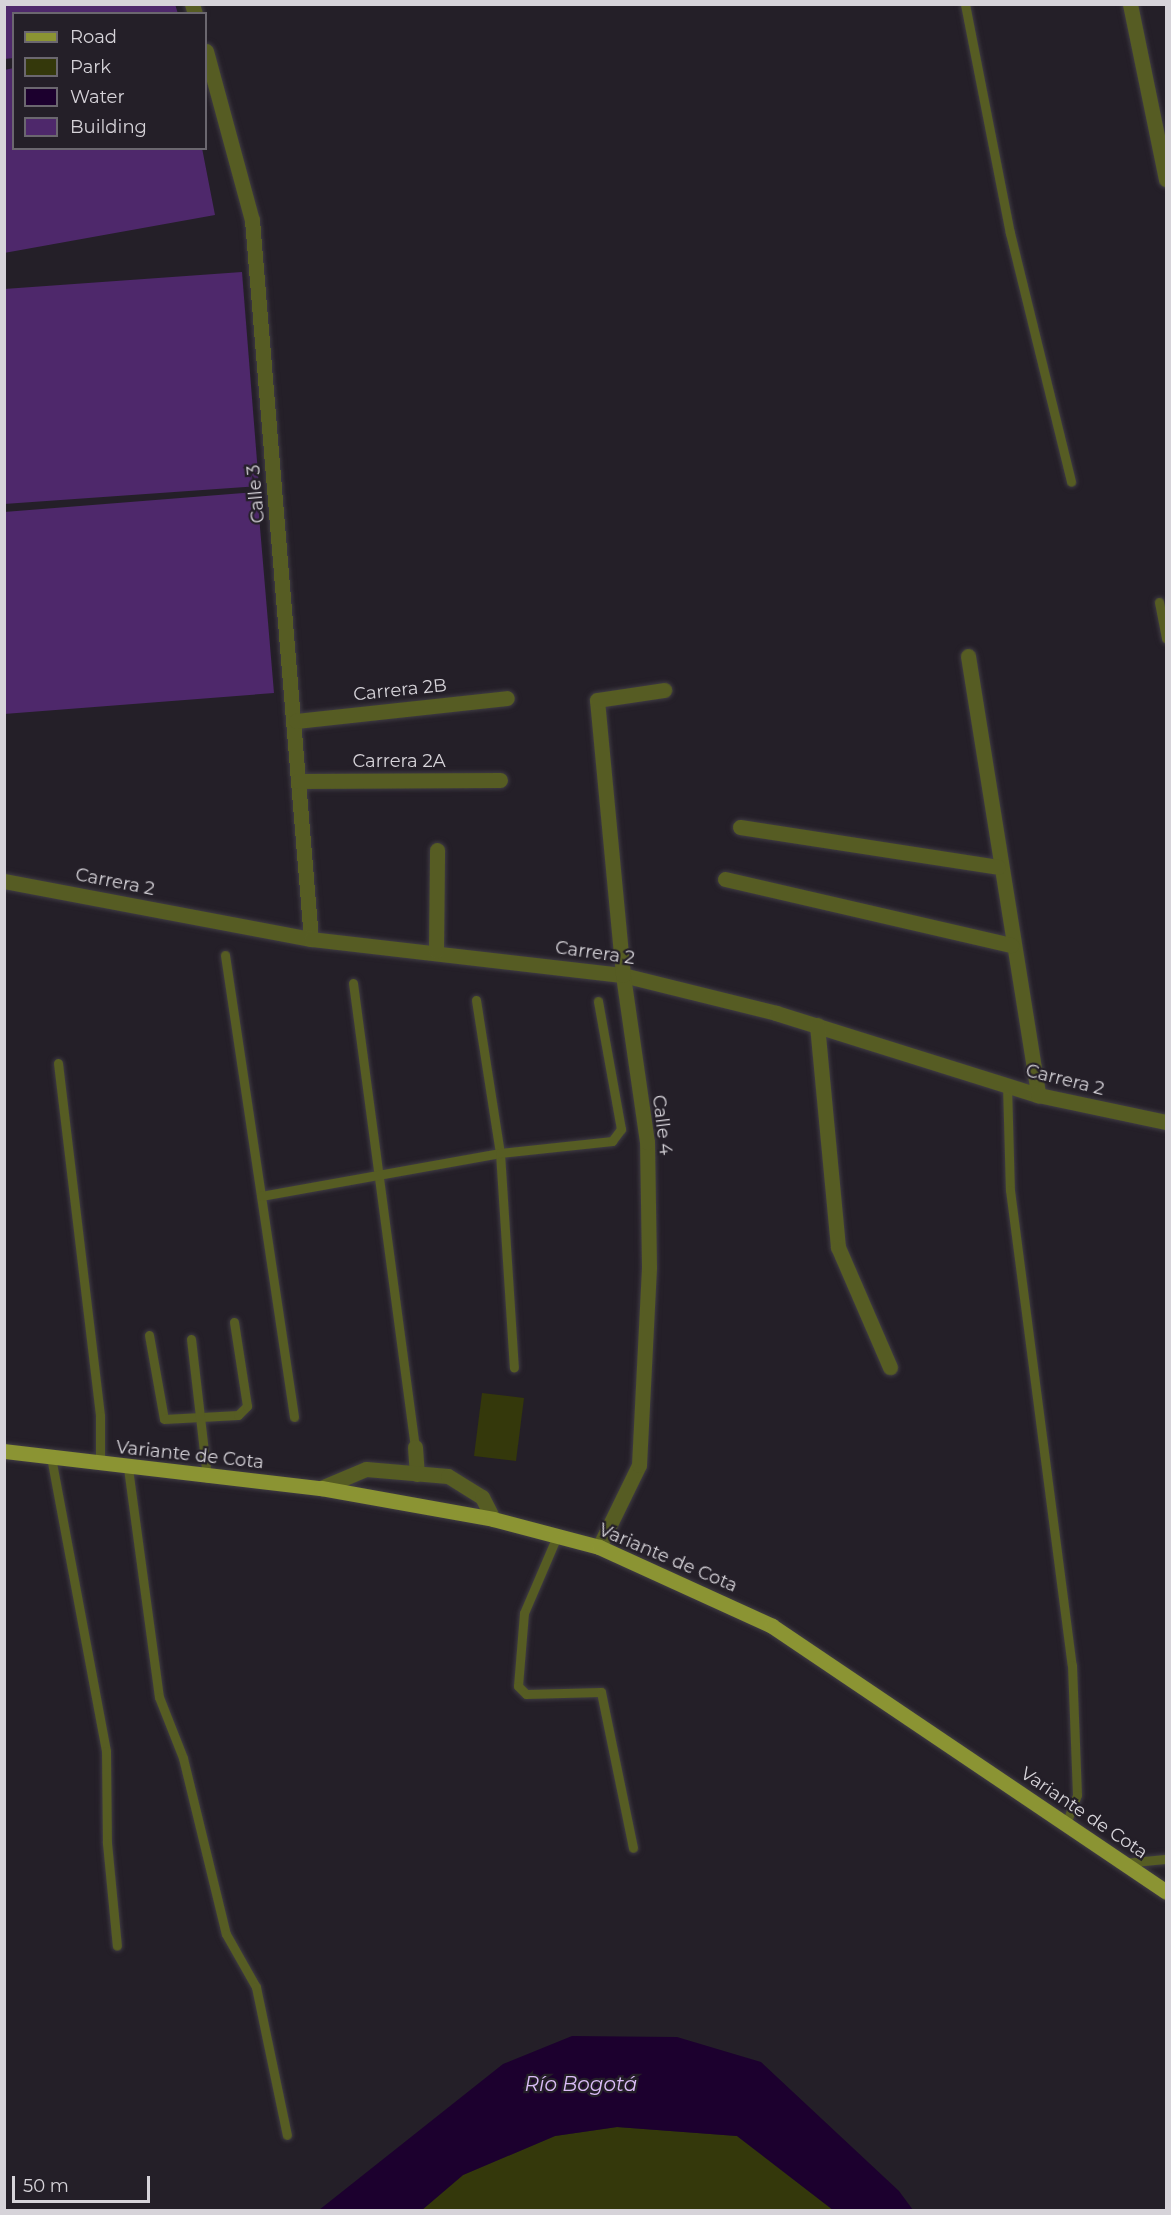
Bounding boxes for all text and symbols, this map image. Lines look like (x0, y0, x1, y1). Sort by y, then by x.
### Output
legend (12, 12, 207, 150)
text: Road (70, 26, 117, 48)
text: Park (70, 56, 111, 78)
text: Water (70, 86, 125, 108)
text: Building (70, 116, 147, 138)
street label: Calle 3 (243, 464, 269, 524)
street label: Carrera 2B (352, 674, 448, 706)
street label: Carrera 2A (352, 750, 446, 772)
street label: Carrera 2 (74, 864, 156, 900)
street label: Carrera 2 (554, 937, 636, 969)
street label: Carrera 2 (1023, 1060, 1107, 1100)
street label: Calle 4 (648, 1094, 676, 1156)
street label: Variante de Cota (115, 1437, 265, 1473)
street label: Variante de Cota (595, 1519, 741, 1597)
street label: Variante de Cota (1016, 1763, 1152, 1863)
water label: Río Bogotá (525, 2072, 637, 2096)
scale bar (15, 2164, 153, 2202)
text: 50 m (23, 2175, 69, 2197)

